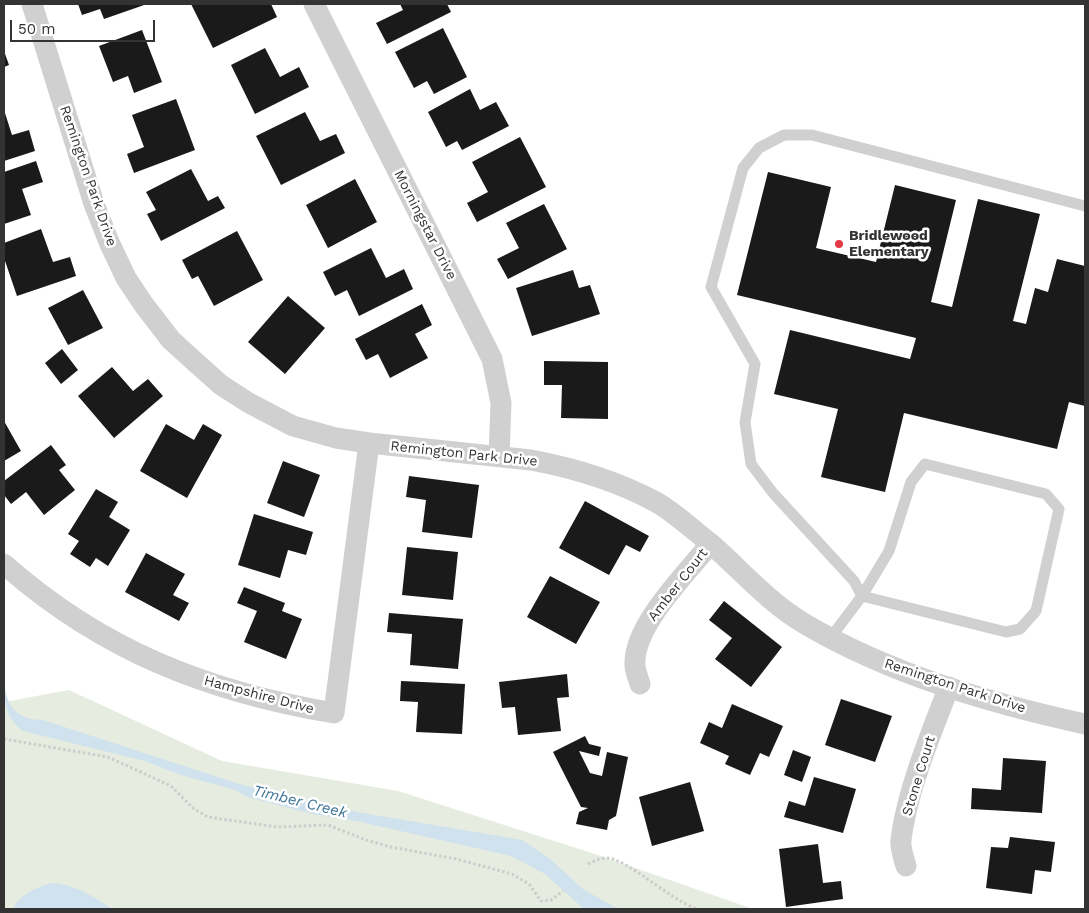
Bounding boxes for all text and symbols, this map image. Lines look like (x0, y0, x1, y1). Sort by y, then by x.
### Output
scale bar (12, 10, 158, 42)
text: 50 m (18, 20, 55, 38)
street label: Remington Park Drive (56, 103, 120, 249)
street label: Morningstar Drive (390, 167, 460, 283)
place label: Bridlewood Elementary (849, 228, 929, 260)
marker: Bridlewood Elementary (833, 238, 845, 250)
street label: Remington Park Drive (390, 438, 538, 470)
street label: Amber Court (644, 545, 712, 625)
street label: Remington Park Drive (882, 655, 1028, 717)
street label: Hampshire Drive (202, 672, 316, 718)
street label: Stone Court (899, 734, 939, 818)
water label: Timber Creek (251, 782, 349, 822)

